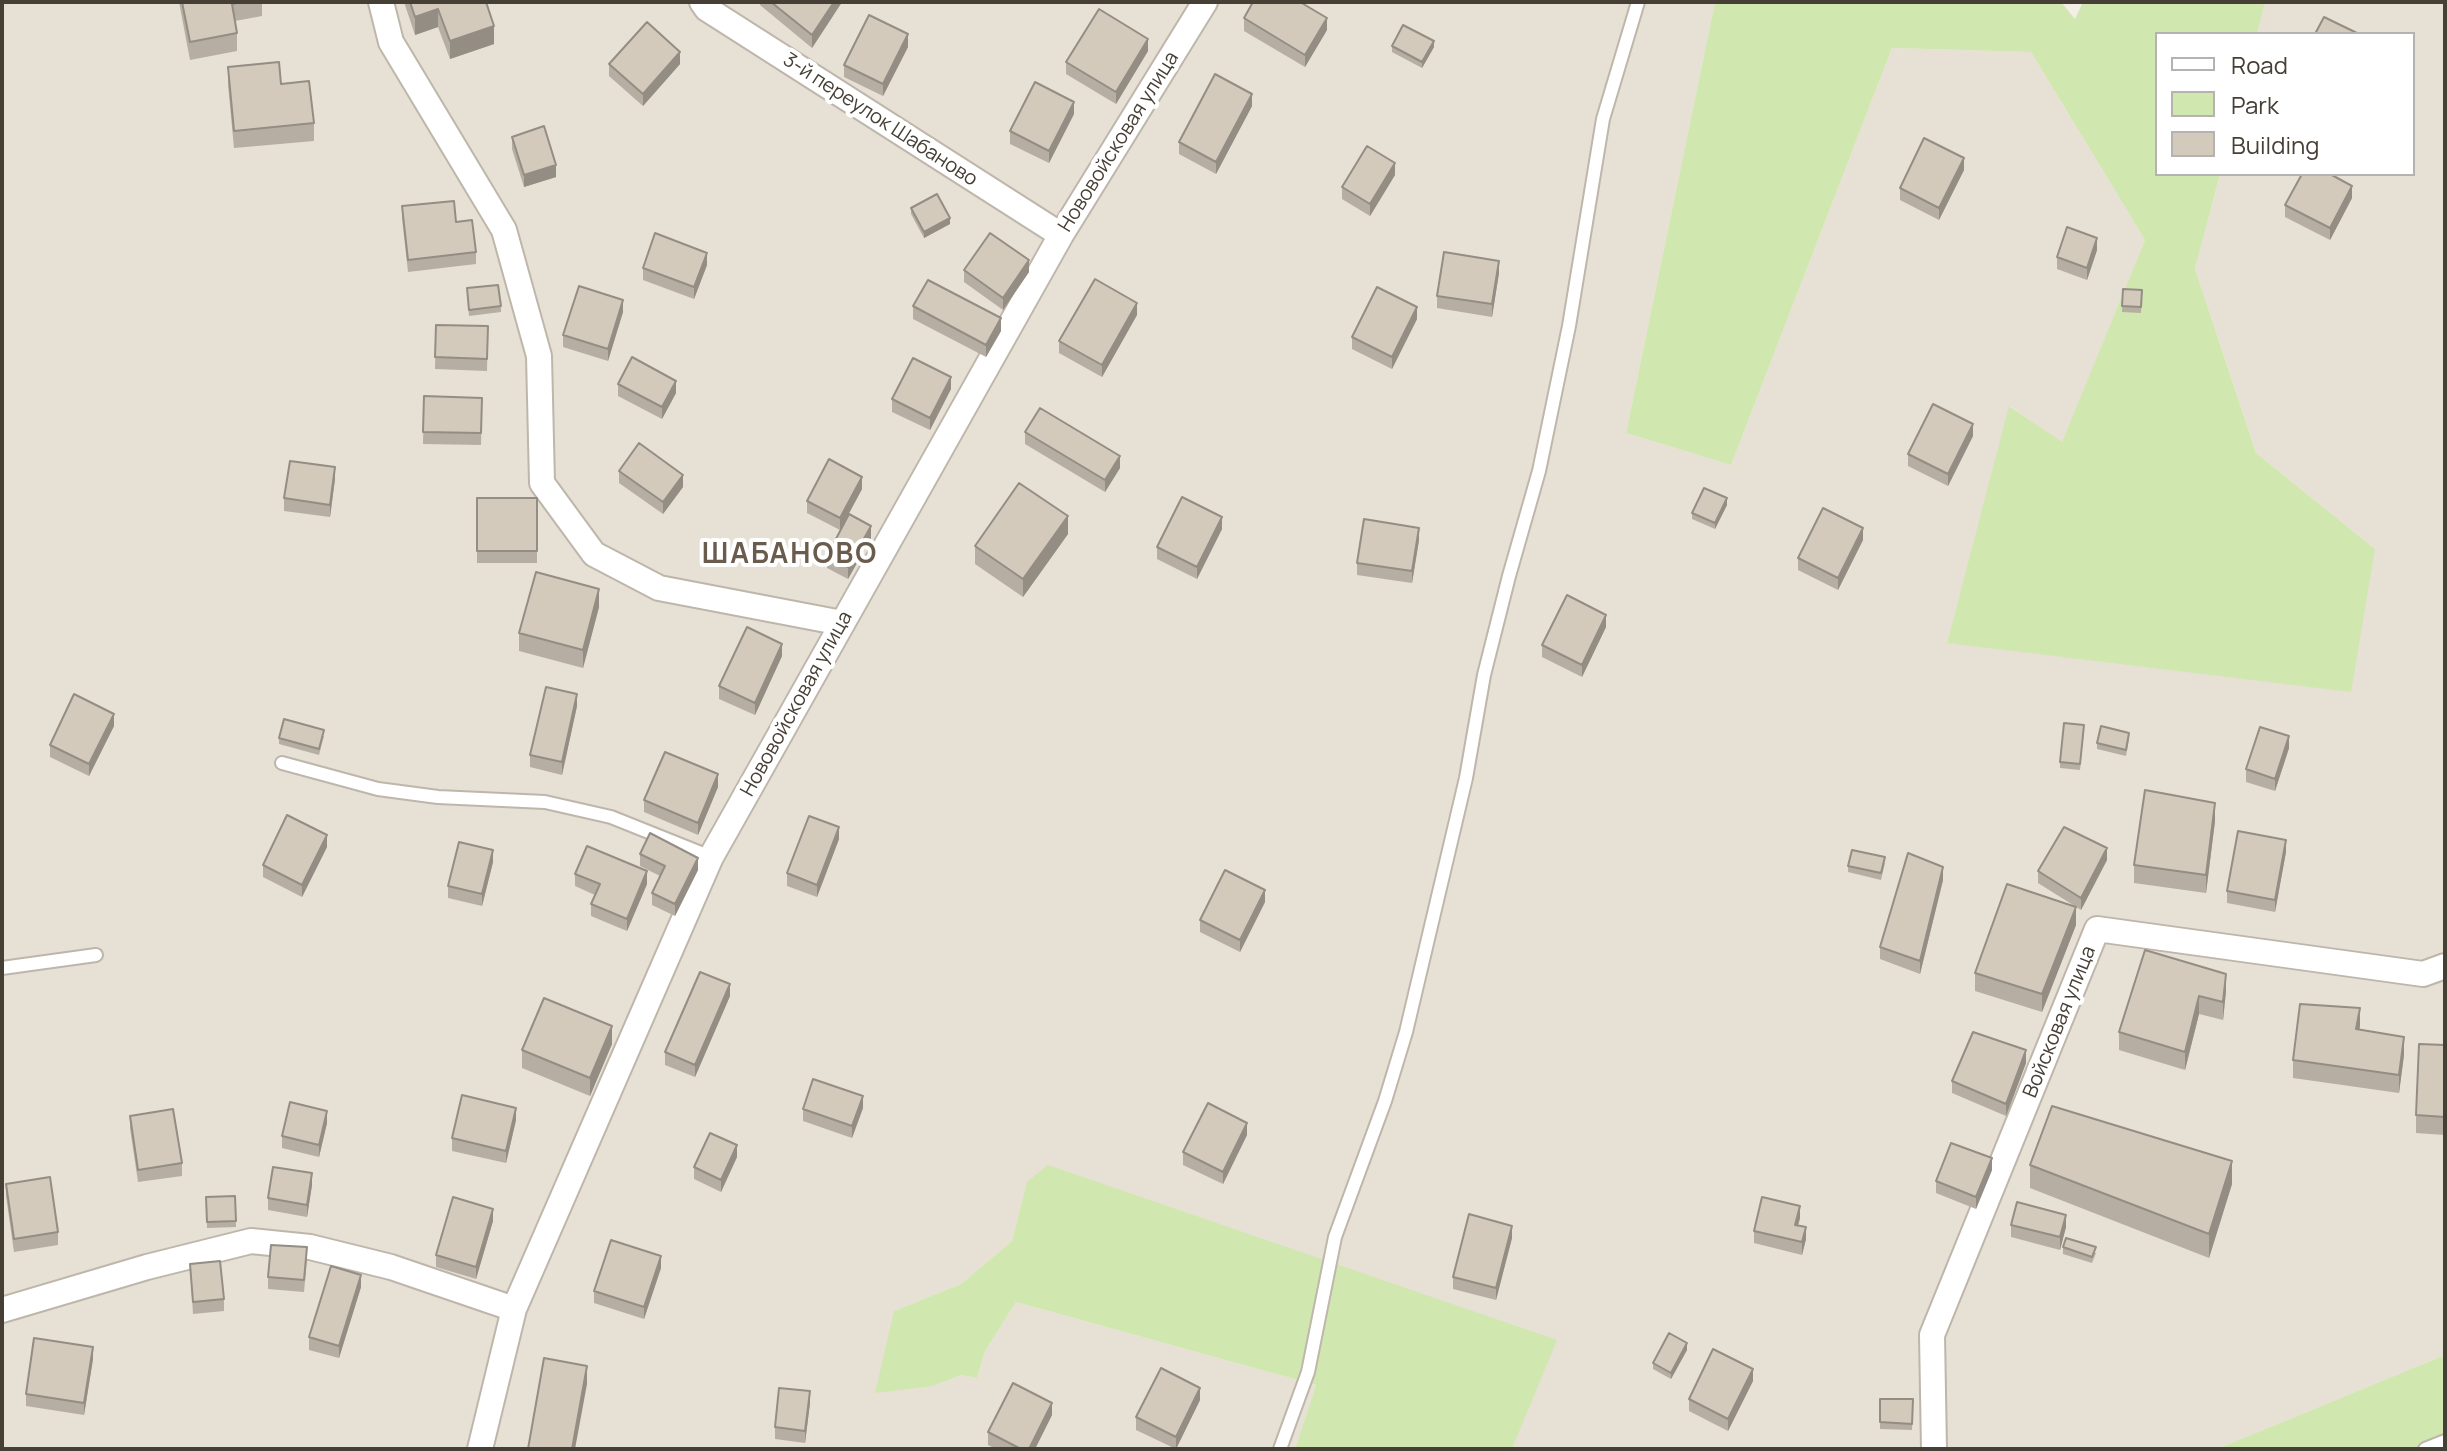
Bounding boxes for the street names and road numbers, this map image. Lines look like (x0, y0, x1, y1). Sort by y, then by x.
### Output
street label: Нововойсковая улица (1054, 47, 1184, 237)
street label: 3-й переулок Шабаново (778, 48, 982, 192)
street label: Нововойсковая улица (736, 607, 858, 801)
street label: Войсковая улица (2019, 943, 2101, 1101)

